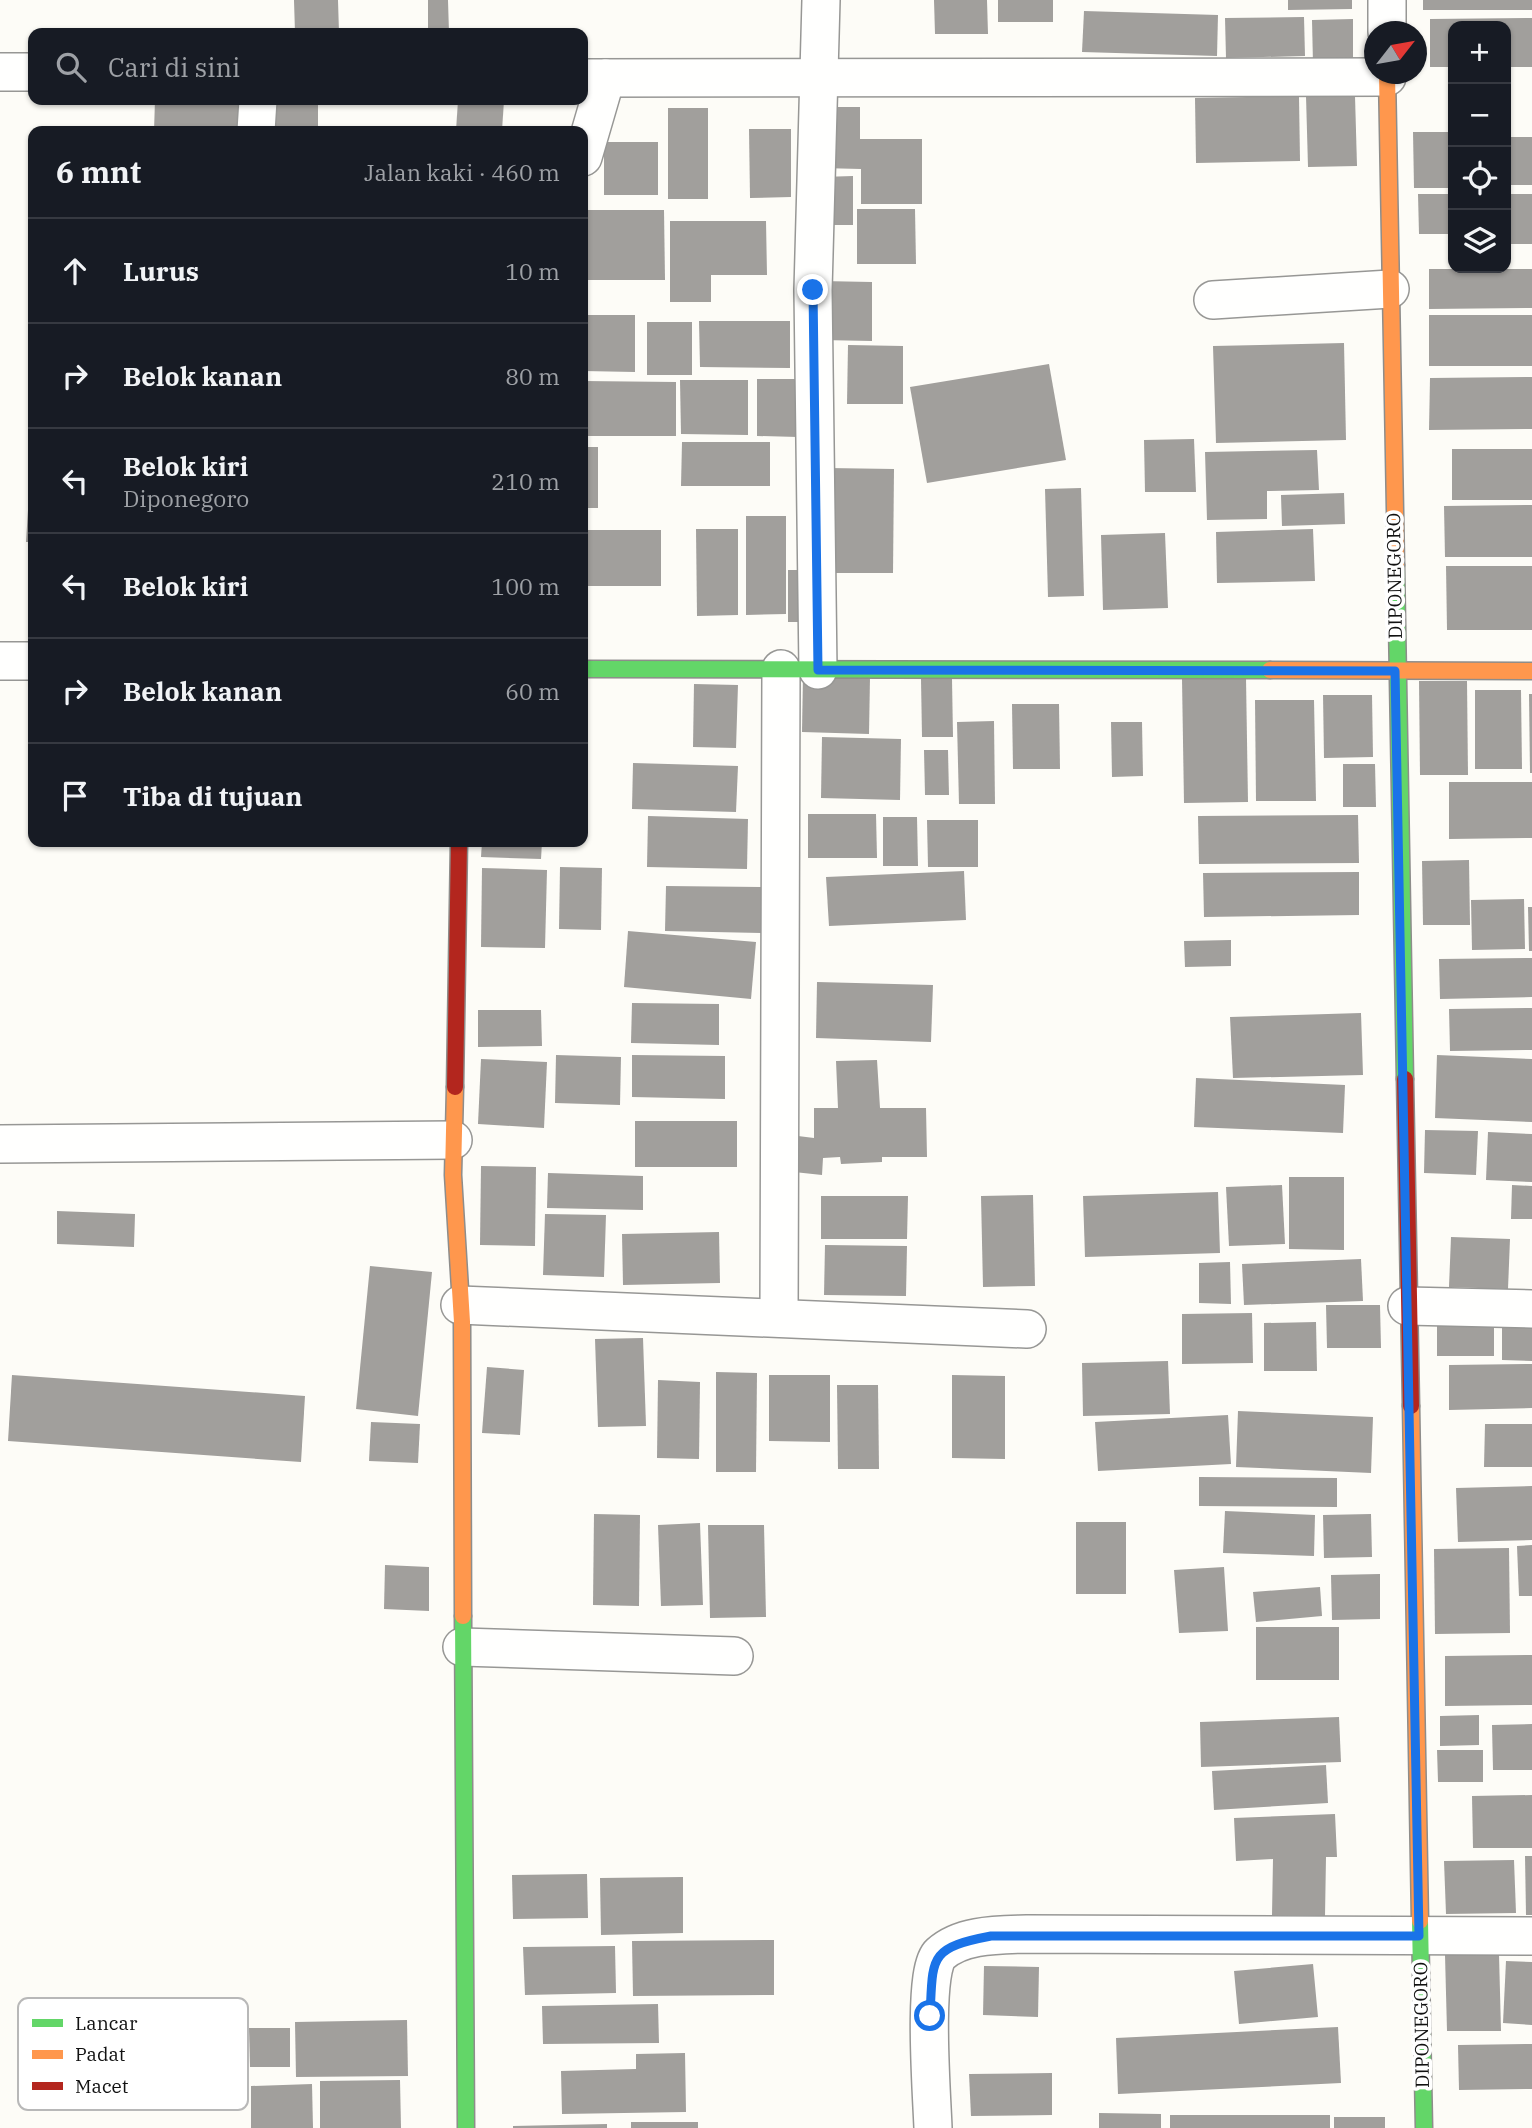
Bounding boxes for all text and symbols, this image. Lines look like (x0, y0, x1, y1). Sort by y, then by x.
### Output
north arrow (1364, 21, 1427, 84)
map controls (1448, 21, 1511, 273)
button: + (1448, 21, 1511, 84)
search box (28, 28, 588, 105)
icon: search (52, 48, 90, 86)
text: Cari di sini (108, 50, 240, 84)
button: − (1448, 84, 1511, 147)
button: locate (1448, 147, 1511, 210)
text: 6 mnt (56, 152, 141, 191)
text: Jalan kaki · 460 m (364, 157, 560, 187)
button: layers (1448, 210, 1511, 273)
icon: ahead (56, 252, 94, 290)
text: Lurus (123, 254, 199, 288)
text: 10 m (505, 256, 560, 286)
route end (797, 274, 828, 305)
icon: right (56, 357, 94, 395)
text: Belok kanan (123, 359, 282, 393)
text: 80 m (505, 361, 560, 391)
text: Belok kiri (123, 449, 248, 483)
icon: left (56, 462, 94, 500)
text: 210 m (491, 466, 560, 496)
text: Diponegoro (123, 483, 249, 513)
street label: DIPONEGORO (1381, 513, 1407, 639)
icon: left (56, 567, 94, 605)
text: Belok kiri (123, 569, 248, 603)
text: 100 m (491, 571, 560, 601)
icon: right (56, 672, 94, 710)
text: Belok kanan (123, 674, 282, 708)
text: 60 m (505, 676, 560, 706)
icon: arrive (56, 777, 94, 815)
text: Tiba di tujuan (123, 779, 303, 813)
street label: DIPONEGORO (1408, 1962, 1434, 2088)
legend (18, 1998, 248, 2110)
route start (914, 2000, 945, 2031)
text: Lancar (75, 2011, 138, 2035)
text: Padat (75, 2042, 126, 2066)
text: Macet (75, 2074, 129, 2098)

